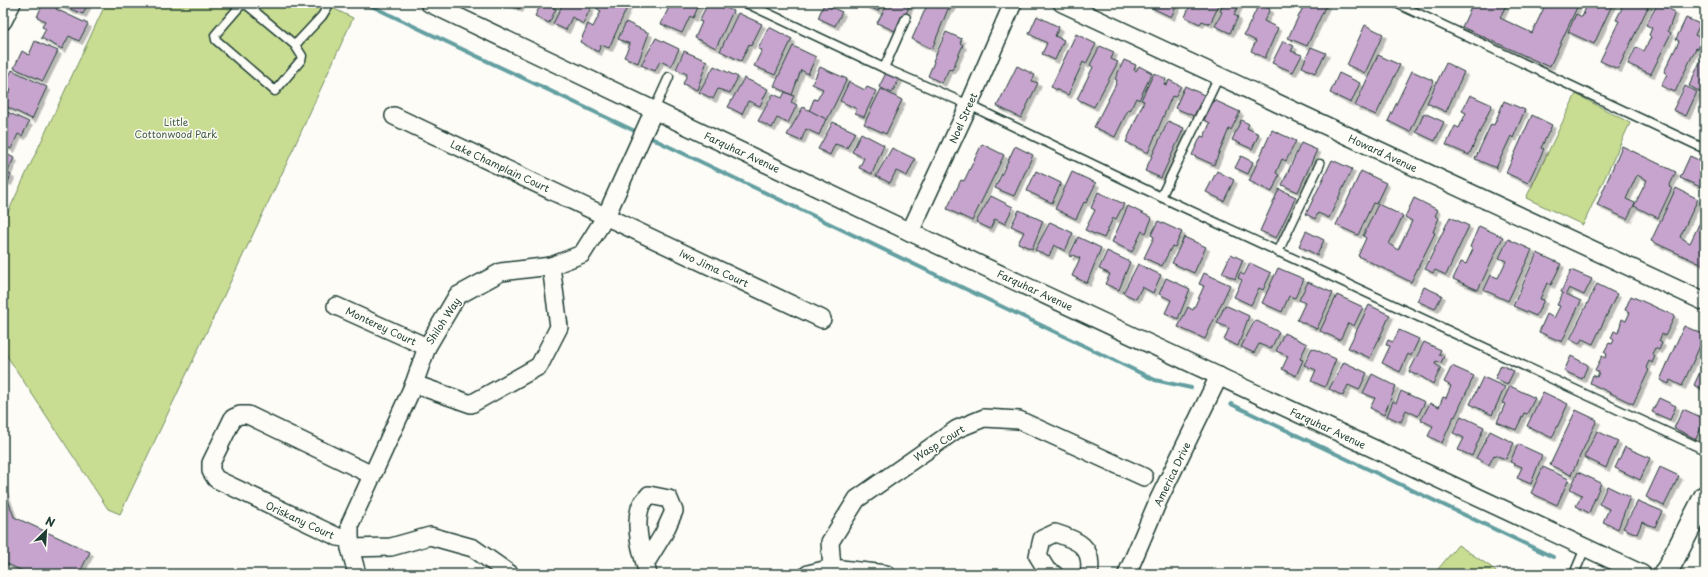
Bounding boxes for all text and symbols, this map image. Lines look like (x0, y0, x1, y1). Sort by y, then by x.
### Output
street label: Noel Street (945, 90, 980, 146)
park label: Little Cottonwood Park (135, 114, 217, 141)
street label: Farquhar Avenue (702, 127, 783, 176)
street label: Howard Avenue (1346, 130, 1421, 175)
street label: Lake Champlain Court (448, 136, 552, 195)
street label: Iwo Jima Court (677, 245, 751, 290)
street label: Farquhar Avenue (995, 265, 1076, 314)
street label: Shiloh Way (422, 294, 464, 347)
street label: Monterey Court (343, 303, 419, 349)
street label: Farquhar Avenue (1288, 403, 1369, 452)
street label: Wasp Court (910, 421, 967, 464)
street label: America Drive (1150, 439, 1193, 508)
street label: Oriskany Court (263, 497, 337, 543)
north arrow (26, 511, 66, 551)
text: N (43, 512, 58, 531)

